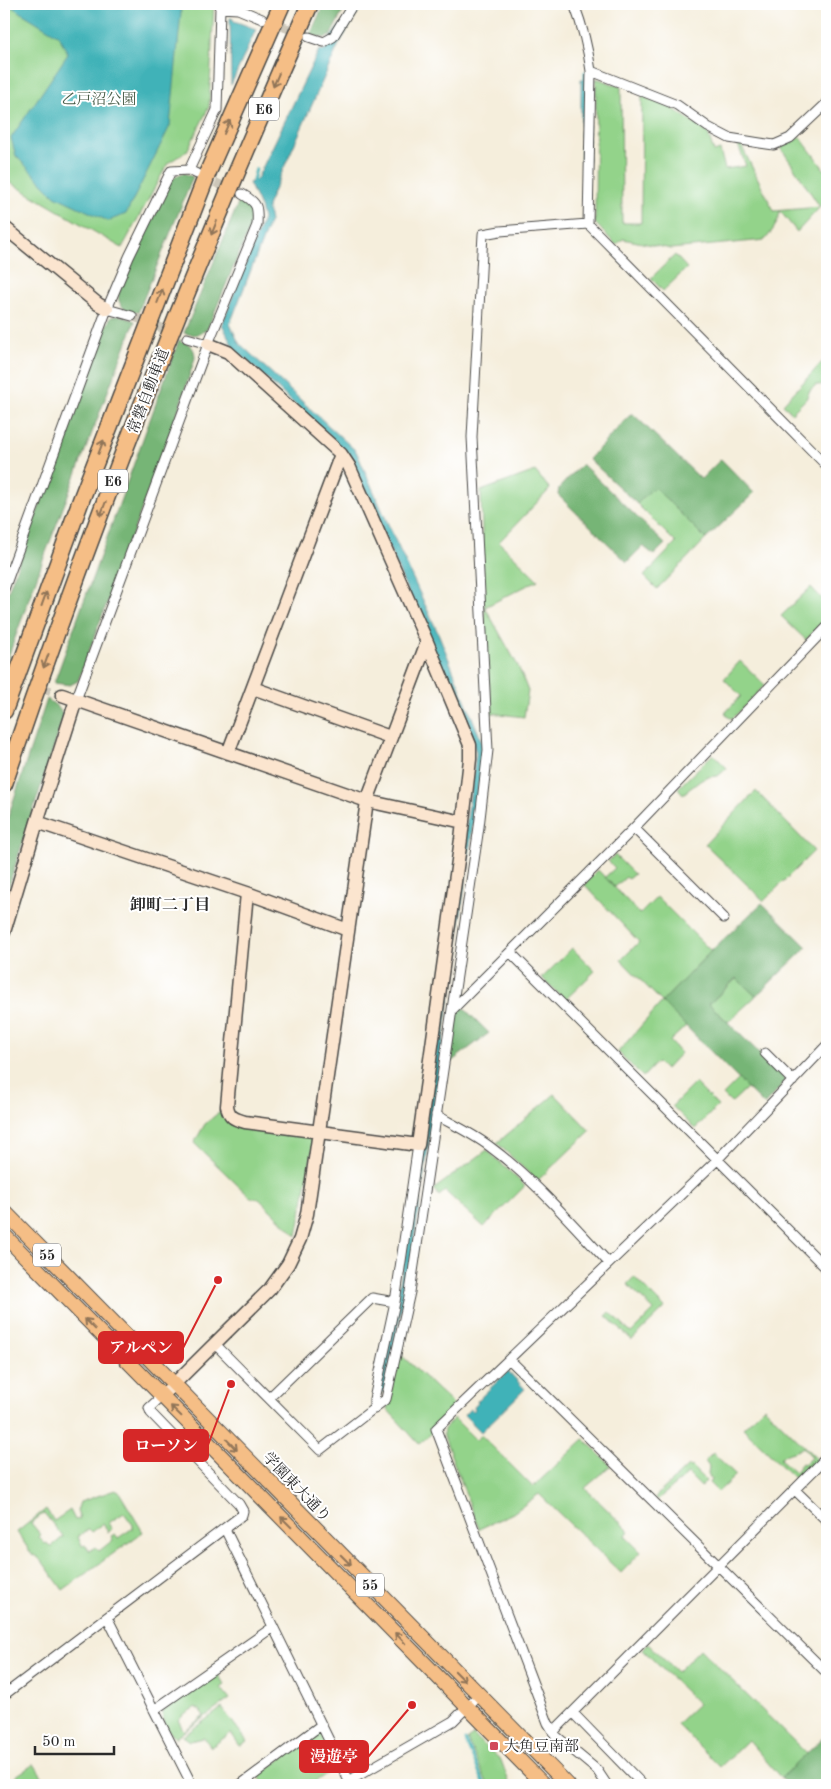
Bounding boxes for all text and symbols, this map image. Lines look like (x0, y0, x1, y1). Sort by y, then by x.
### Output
one-way arrow (271, 72, 281, 87)
park label: 乙戸沼公園 (61, 91, 137, 108)
road number: E6 (249, 98, 279, 120)
one-way arrow (223, 120, 233, 135)
one-way arrow (209, 219, 218, 235)
one-way arrow (156, 288, 165, 304)
street label: 常磐自動車道 (124, 346, 173, 436)
one-way arrow (97, 440, 106, 455)
road number: E6 (98, 470, 128, 492)
one-way arrow (98, 501, 107, 516)
one-way arrow (40, 592, 49, 607)
one-way arrow (41, 653, 50, 668)
district label: 卸町二丁目 (130, 896, 210, 914)
road number: 55 (33, 1244, 61, 1266)
one-way arrow (84, 1318, 96, 1330)
callout: アルペン (99, 1332, 183, 1363)
text: アルペン (109, 1340, 173, 1357)
one-way arrow (169, 1405, 182, 1417)
callout: ローソン (124, 1430, 208, 1461)
one-way arrow (226, 1438, 238, 1451)
text: ローソン (134, 1439, 198, 1455)
street label: 学園東大通り (259, 1449, 334, 1526)
one-way arrow (280, 1516, 292, 1528)
one-way arrow (340, 1554, 352, 1567)
road number: 55 (356, 1574, 384, 1596)
one-way arrow (394, 1632, 406, 1644)
one-way arrow (454, 1670, 466, 1682)
scale bar (35, 1724, 114, 1756)
text: 50 m (42, 1735, 76, 1750)
place label: 大角豆南部 (504, 1738, 579, 1755)
marker: 大角豆南部 (488, 1740, 500, 1752)
callout: 漫遊亭 (300, 1741, 368, 1772)
text: 漫遊亭 (310, 1748, 358, 1766)

